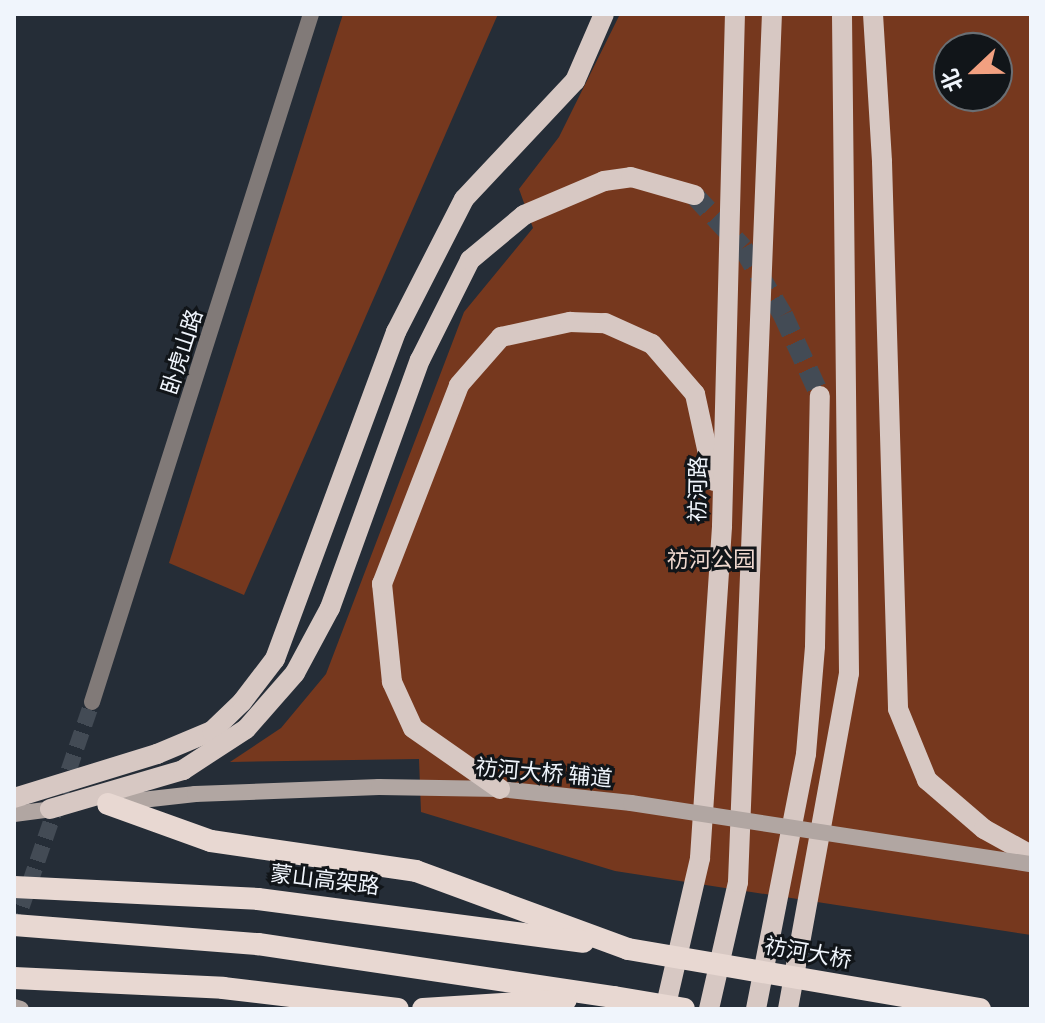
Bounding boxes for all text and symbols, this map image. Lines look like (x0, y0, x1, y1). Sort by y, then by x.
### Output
north arrow (933, 32, 1013, 112)
text: 北 (936, 66, 968, 95)
street label: 卧虎山路 (156, 306, 208, 398)
street label: 祊河路 (684, 456, 712, 522)
park label: 祊河公园 (667, 547, 755, 573)
street label: 祊河大桥 辅道 (475, 754, 613, 792)
street label: 蒙山高架路 (269, 860, 381, 900)
street label: 祊河大桥 (762, 932, 854, 974)

